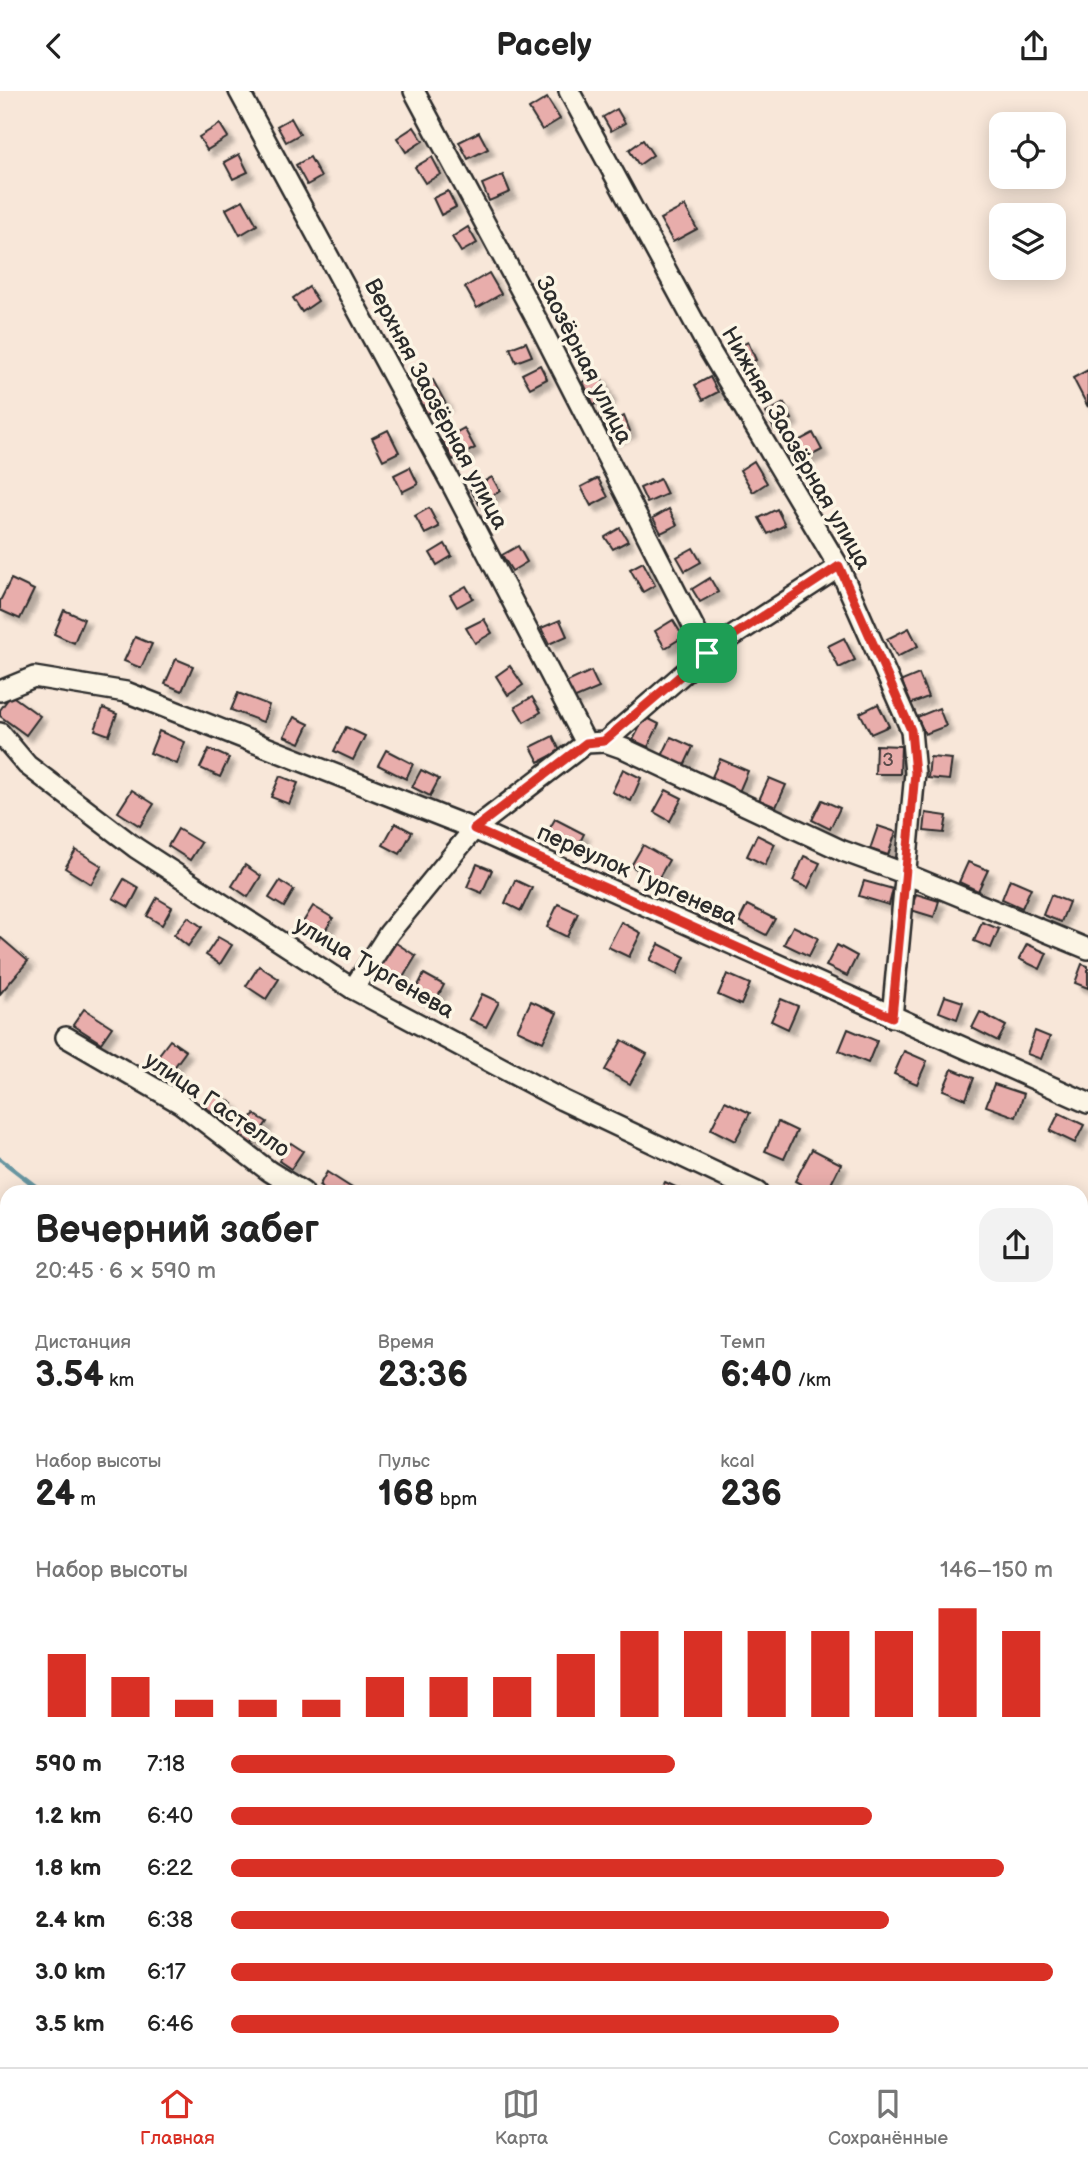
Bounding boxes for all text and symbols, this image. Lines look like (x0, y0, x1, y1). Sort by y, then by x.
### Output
text: Pacely (496, 26, 592, 65)
icon: back (35, 27, 73, 65)
icon: share (1015, 27, 1053, 65)
map controls (989, 112, 1066, 280)
button: locate (989, 112, 1066, 189)
button: layers (989, 203, 1066, 280)
street label: Заозёрная улица (530, 271, 639, 449)
street label: Верхняя Заозёрная улица (358, 274, 514, 535)
street label: Нижняя Заозёрная улица (715, 322, 877, 575)
pin (677, 623, 737, 683)
icon: arrive (688, 634, 726, 672)
house number: 3 (882, 749, 894, 772)
street label: переулок Тургенева (533, 818, 742, 932)
street label: улица Тургенева (289, 911, 459, 1025)
street label: улица Гастелло (139, 1046, 295, 1164)
text: Вечерний забег (35, 1208, 319, 1253)
button: share (979, 1208, 1053, 1282)
text: 20:45 · 6 × 590 m (35, 1257, 216, 1285)
text: Дистанция (35, 1331, 131, 1354)
text: Время (378, 1331, 434, 1354)
text: Темп (720, 1331, 765, 1354)
text: 3.54 (35, 1354, 104, 1397)
text: 23:36 (378, 1354, 468, 1397)
text: 6:40 (720, 1354, 792, 1397)
text: km (104, 1369, 134, 1392)
text: /km (792, 1369, 831, 1392)
text: Набор высоты (35, 1450, 161, 1473)
text: Пульс (378, 1450, 430, 1473)
text: kcal (720, 1450, 754, 1473)
text: 24 (35, 1473, 75, 1516)
text: 168 (378, 1473, 435, 1516)
text: 236 (720, 1473, 782, 1516)
text: m (75, 1488, 96, 1511)
text: bpm (435, 1488, 477, 1511)
text: Набор высоты (35, 1556, 188, 1584)
text: 146–150 m (940, 1556, 1053, 1584)
text: 590 m (35, 1750, 102, 1778)
text: 7:18 (147, 1750, 185, 1778)
text: 1.2 km (35, 1802, 101, 1830)
text: 6:40 (147, 1802, 193, 1830)
text: 1.8 km (35, 1854, 101, 1882)
text: 6:22 (147, 1854, 193, 1882)
text: 2.4 km (35, 1906, 105, 1934)
text: 6:38 (147, 1906, 193, 1934)
text: 3.0 km (35, 1958, 106, 1986)
text: 6:17 (147, 1958, 186, 1986)
text: 3.5 km (35, 2010, 105, 2038)
text: 6:46 (147, 2010, 194, 2038)
tab: Главная (140, 2085, 215, 2150)
tab: Карта (495, 2085, 548, 2150)
tab: Сохранённые (828, 2085, 948, 2150)

